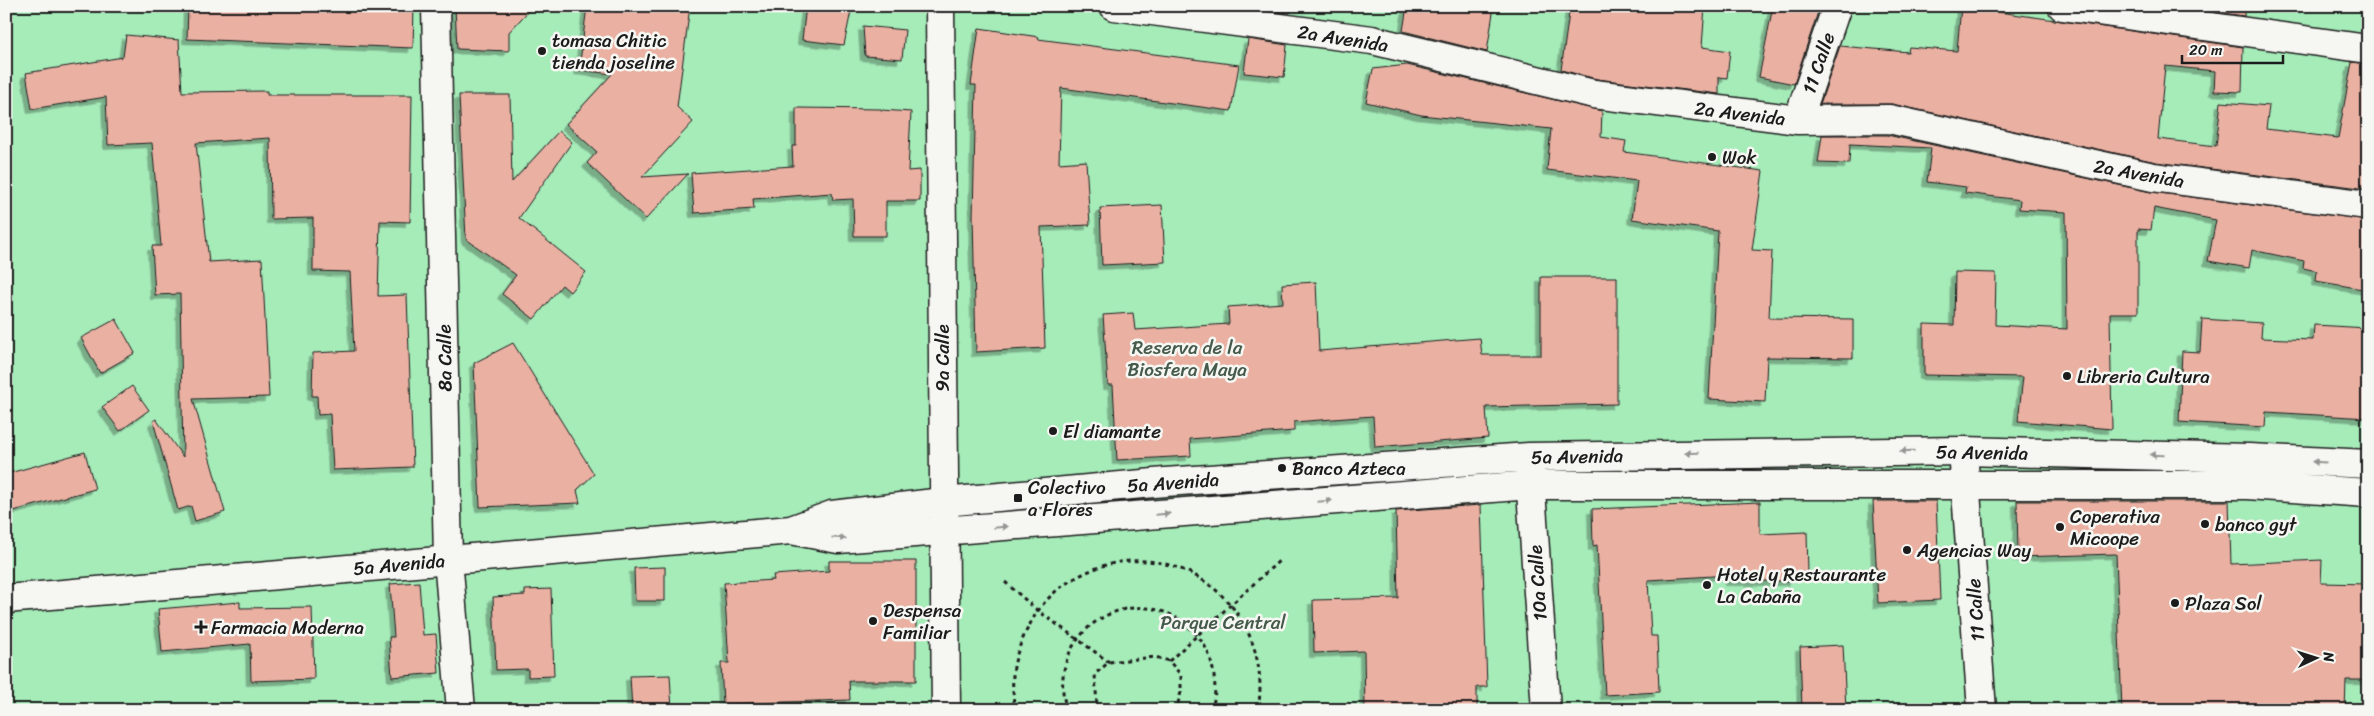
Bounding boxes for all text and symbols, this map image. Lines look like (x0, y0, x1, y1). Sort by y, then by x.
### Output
street label: 2a Avenida (1295, 15, 1391, 62)
place label: tomasa Chitic tienda joseline (552, 24, 675, 79)
street label: 11 Calle (1793, 28, 1844, 98)
scale bar (2182, 32, 2283, 64)
text: 20 m (2189, 37, 2223, 63)
marker: tomasa Chitic tienda joseline (536, 45, 548, 57)
street label: 2a Avenida (1692, 92, 1788, 136)
place label: Wok (1722, 141, 1757, 174)
street label: 2a Avenida (2091, 149, 2187, 198)
marker: Wok (1706, 151, 1718, 163)
street label: 8a Calle (427, 324, 462, 392)
street label: 9a Calle (926, 324, 959, 392)
park label: Reserva de la Biosfera Maya (1127, 331, 1247, 386)
place label: Libreria Cultura (2077, 360, 2210, 393)
marker: Libreria Cultura (2061, 370, 2073, 382)
place label: El diamante (1063, 415, 1161, 448)
marker: El diamante (1047, 425, 1059, 437)
street label: 5a Avenida (1936, 435, 2029, 470)
street label: 5a Avenida (1531, 439, 1624, 474)
one-way arrow (1899, 447, 1915, 455)
one-way arrow (1684, 450, 1700, 458)
one-way arrow (2148, 451, 2164, 459)
place label: Banco Azteca (1292, 452, 1406, 485)
one-way arrow (2311, 457, 2327, 465)
marker: Banco Azteca (1276, 462, 1288, 474)
street label: 5a Avenida (1126, 463, 1221, 502)
place label: Colectivo a Flores (1028, 471, 1106, 526)
marker: Colectivo a Flores (1012, 492, 1024, 504)
one-way arrow (1317, 497, 1333, 505)
place label: Coperativa Micoope (2070, 500, 2160, 555)
place label: banco gyt (2215, 508, 2298, 541)
one-way arrow (1155, 510, 1171, 518)
marker: banco gyt (2199, 518, 2211, 530)
marker: Coperativa Micoope (2054, 521, 2066, 533)
one-way arrow (993, 523, 1009, 531)
one-way arrow (831, 534, 847, 542)
place label: Agencias Way (1916, 534, 2031, 567)
street label: 5a Avenida (352, 544, 447, 585)
street label: 10a Calle (1518, 544, 1557, 622)
marker: Agencias Way (1901, 544, 1913, 556)
place label: Hotel y Restaurante La Cabaña (1717, 558, 1887, 613)
street label: 11 Calle (1957, 577, 1994, 643)
marker: Hotel y Restaurante La Cabaña (1701, 579, 1713, 591)
place label: Plaza Sol (2185, 587, 2262, 620)
place label: Despensa Familiar (883, 594, 962, 649)
marker: Plaza Sol (2169, 597, 2181, 609)
park label: Parque Central (1160, 606, 1286, 639)
place label: Farmacia Moderna (211, 611, 364, 644)
marker: Despensa Familiar (867, 615, 879, 627)
marker: Farmacia Moderna (195, 621, 207, 633)
north arrow (2292, 634, 2342, 684)
text: N (2316, 650, 2341, 663)

